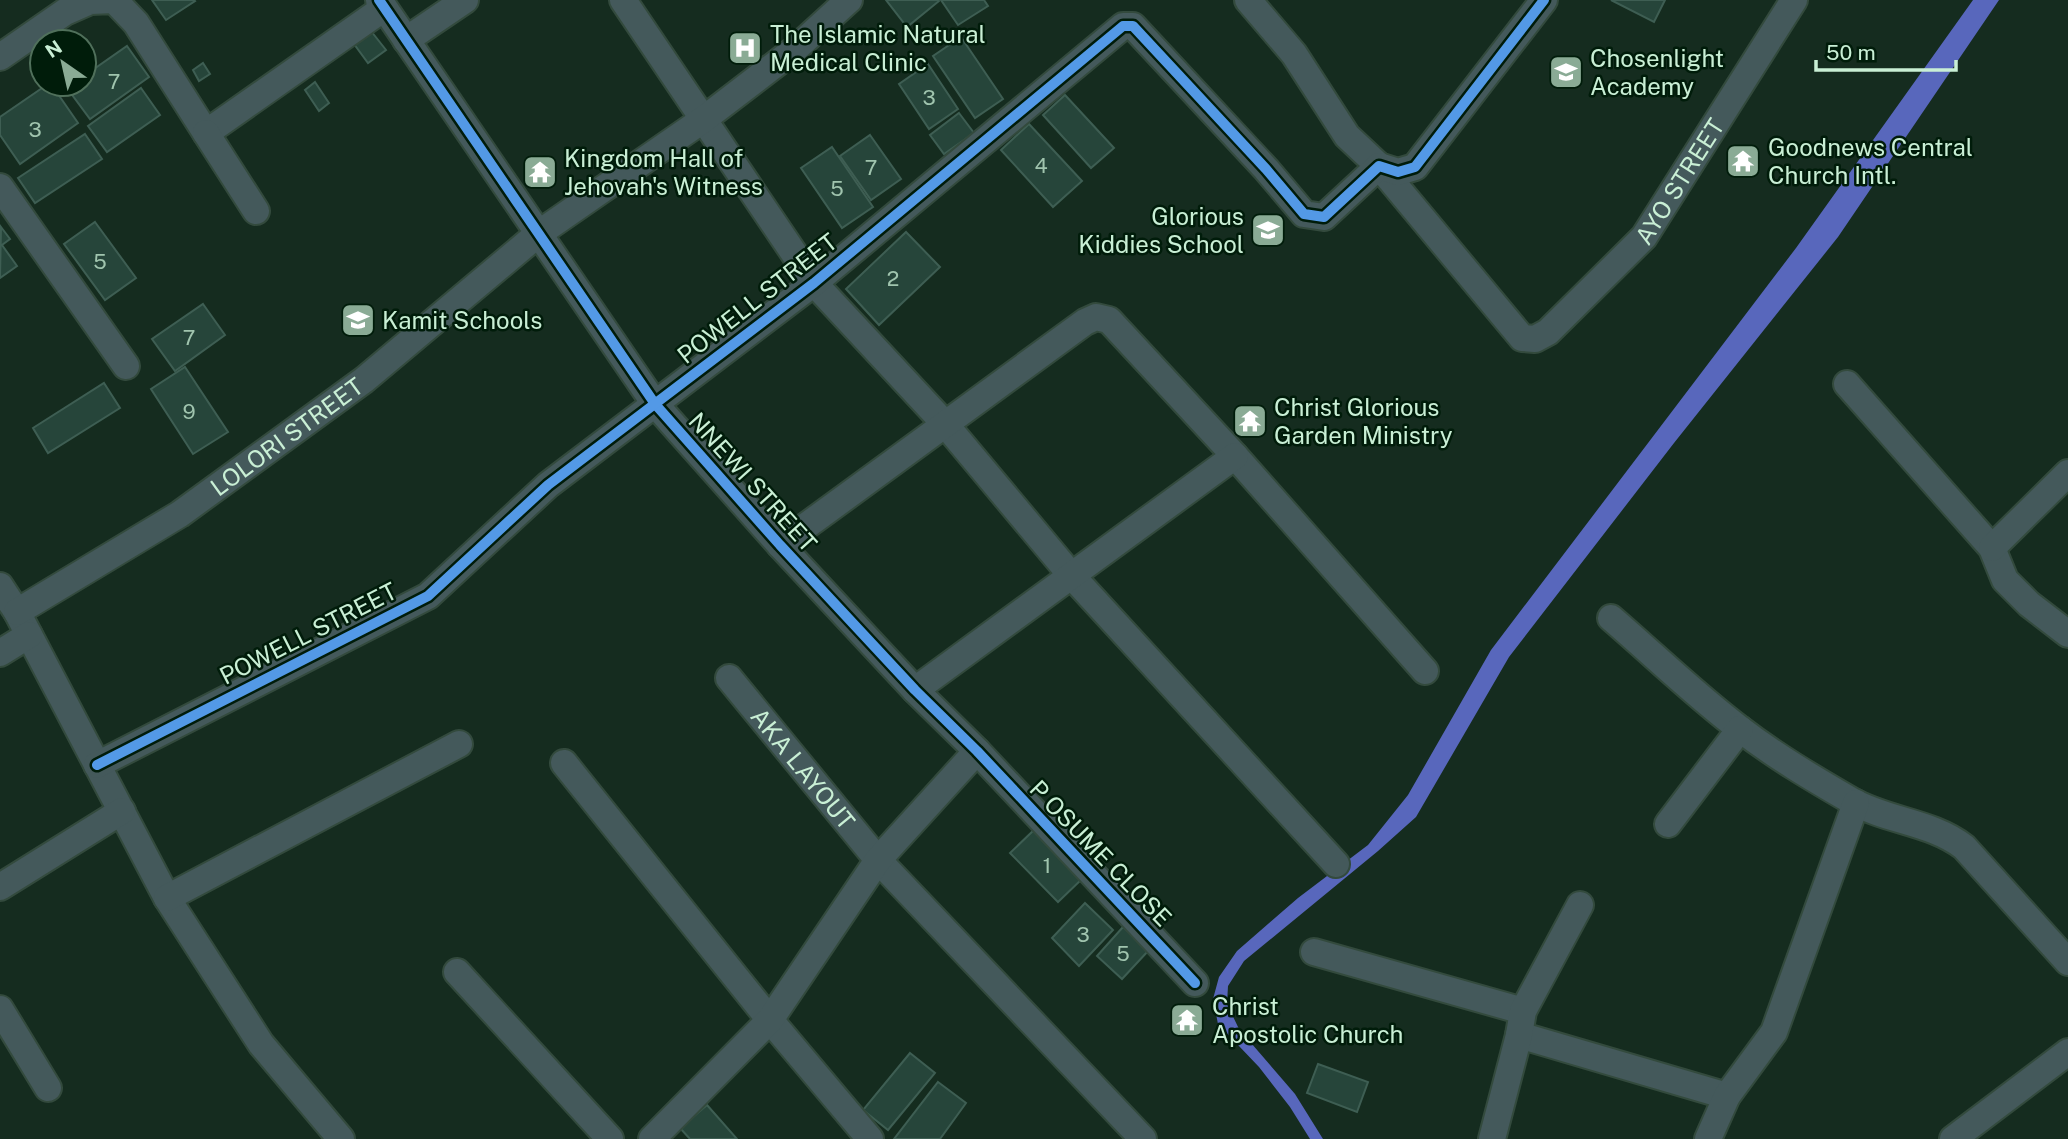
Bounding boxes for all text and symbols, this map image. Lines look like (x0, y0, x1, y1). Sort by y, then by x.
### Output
place label: The Islamic Natural Medical Clinic (770, 20, 986, 76)
north arrow (28, 28, 98, 98)
scale bar (1816, 28, 1956, 72)
hospital icon: The Islamic Natural Medical Clinic (726, 29, 764, 67)
text: N (41, 36, 66, 62)
text: 50 m (1826, 40, 1876, 65)
place label: Chosenlight Academy (1590, 44, 1724, 100)
school or university icon: Chosenlight Academy (1547, 53, 1585, 91)
house number: 7 (108, 69, 120, 94)
house number: 3 (922, 85, 936, 110)
street label: AYO STREET (1629, 113, 1730, 249)
house number: 3 (28, 117, 42, 142)
place label: Goodnews Central Church Intl. (1768, 133, 1973, 189)
temple icon: Goodnews Central Church Intl. (1724, 142, 1762, 180)
place label: Kingdom Hall of Jehovah's Witness (564, 144, 763, 200)
temple icon: Kingdom Hall of Jehovah's Witness (521, 153, 559, 191)
house number: 4 (1034, 153, 1048, 178)
house number: 7 (865, 155, 877, 180)
house number: 5 (830, 176, 844, 201)
place label: Glorious Kiddies School (1078, 202, 1244, 258)
school or university icon: Glorious Kiddies School (1249, 211, 1287, 249)
street label: POWELL STREET (672, 227, 842, 369)
house number: 5 (93, 249, 107, 274)
house number: 2 (887, 266, 899, 291)
school or university icon: Kamit Schools (339, 301, 377, 339)
place label: Kamit Schools (382, 306, 542, 334)
house number: 7 (183, 325, 195, 350)
street label: LOLORI STREET (205, 372, 368, 501)
place label: Christ Glorious Garden Ministry (1274, 393, 1453, 449)
house number: 9 (182, 399, 196, 424)
temple icon: Christ Glorious Garden Ministry (1231, 402, 1269, 440)
street label: NNEWI STREET (683, 407, 823, 557)
street label: POWELL STREET (215, 576, 401, 690)
street label: AKA LAYOUT (745, 702, 861, 835)
street label: P OSUME CLOSE (1024, 774, 1178, 932)
house number: 1 (1043, 853, 1051, 878)
house number: 3 (1076, 922, 1090, 947)
house number: 5 (1116, 941, 1130, 966)
place label: Christ Apostolic Church (1212, 992, 1403, 1048)
temple icon: Christ Apostolic Church (1168, 1001, 1206, 1039)

